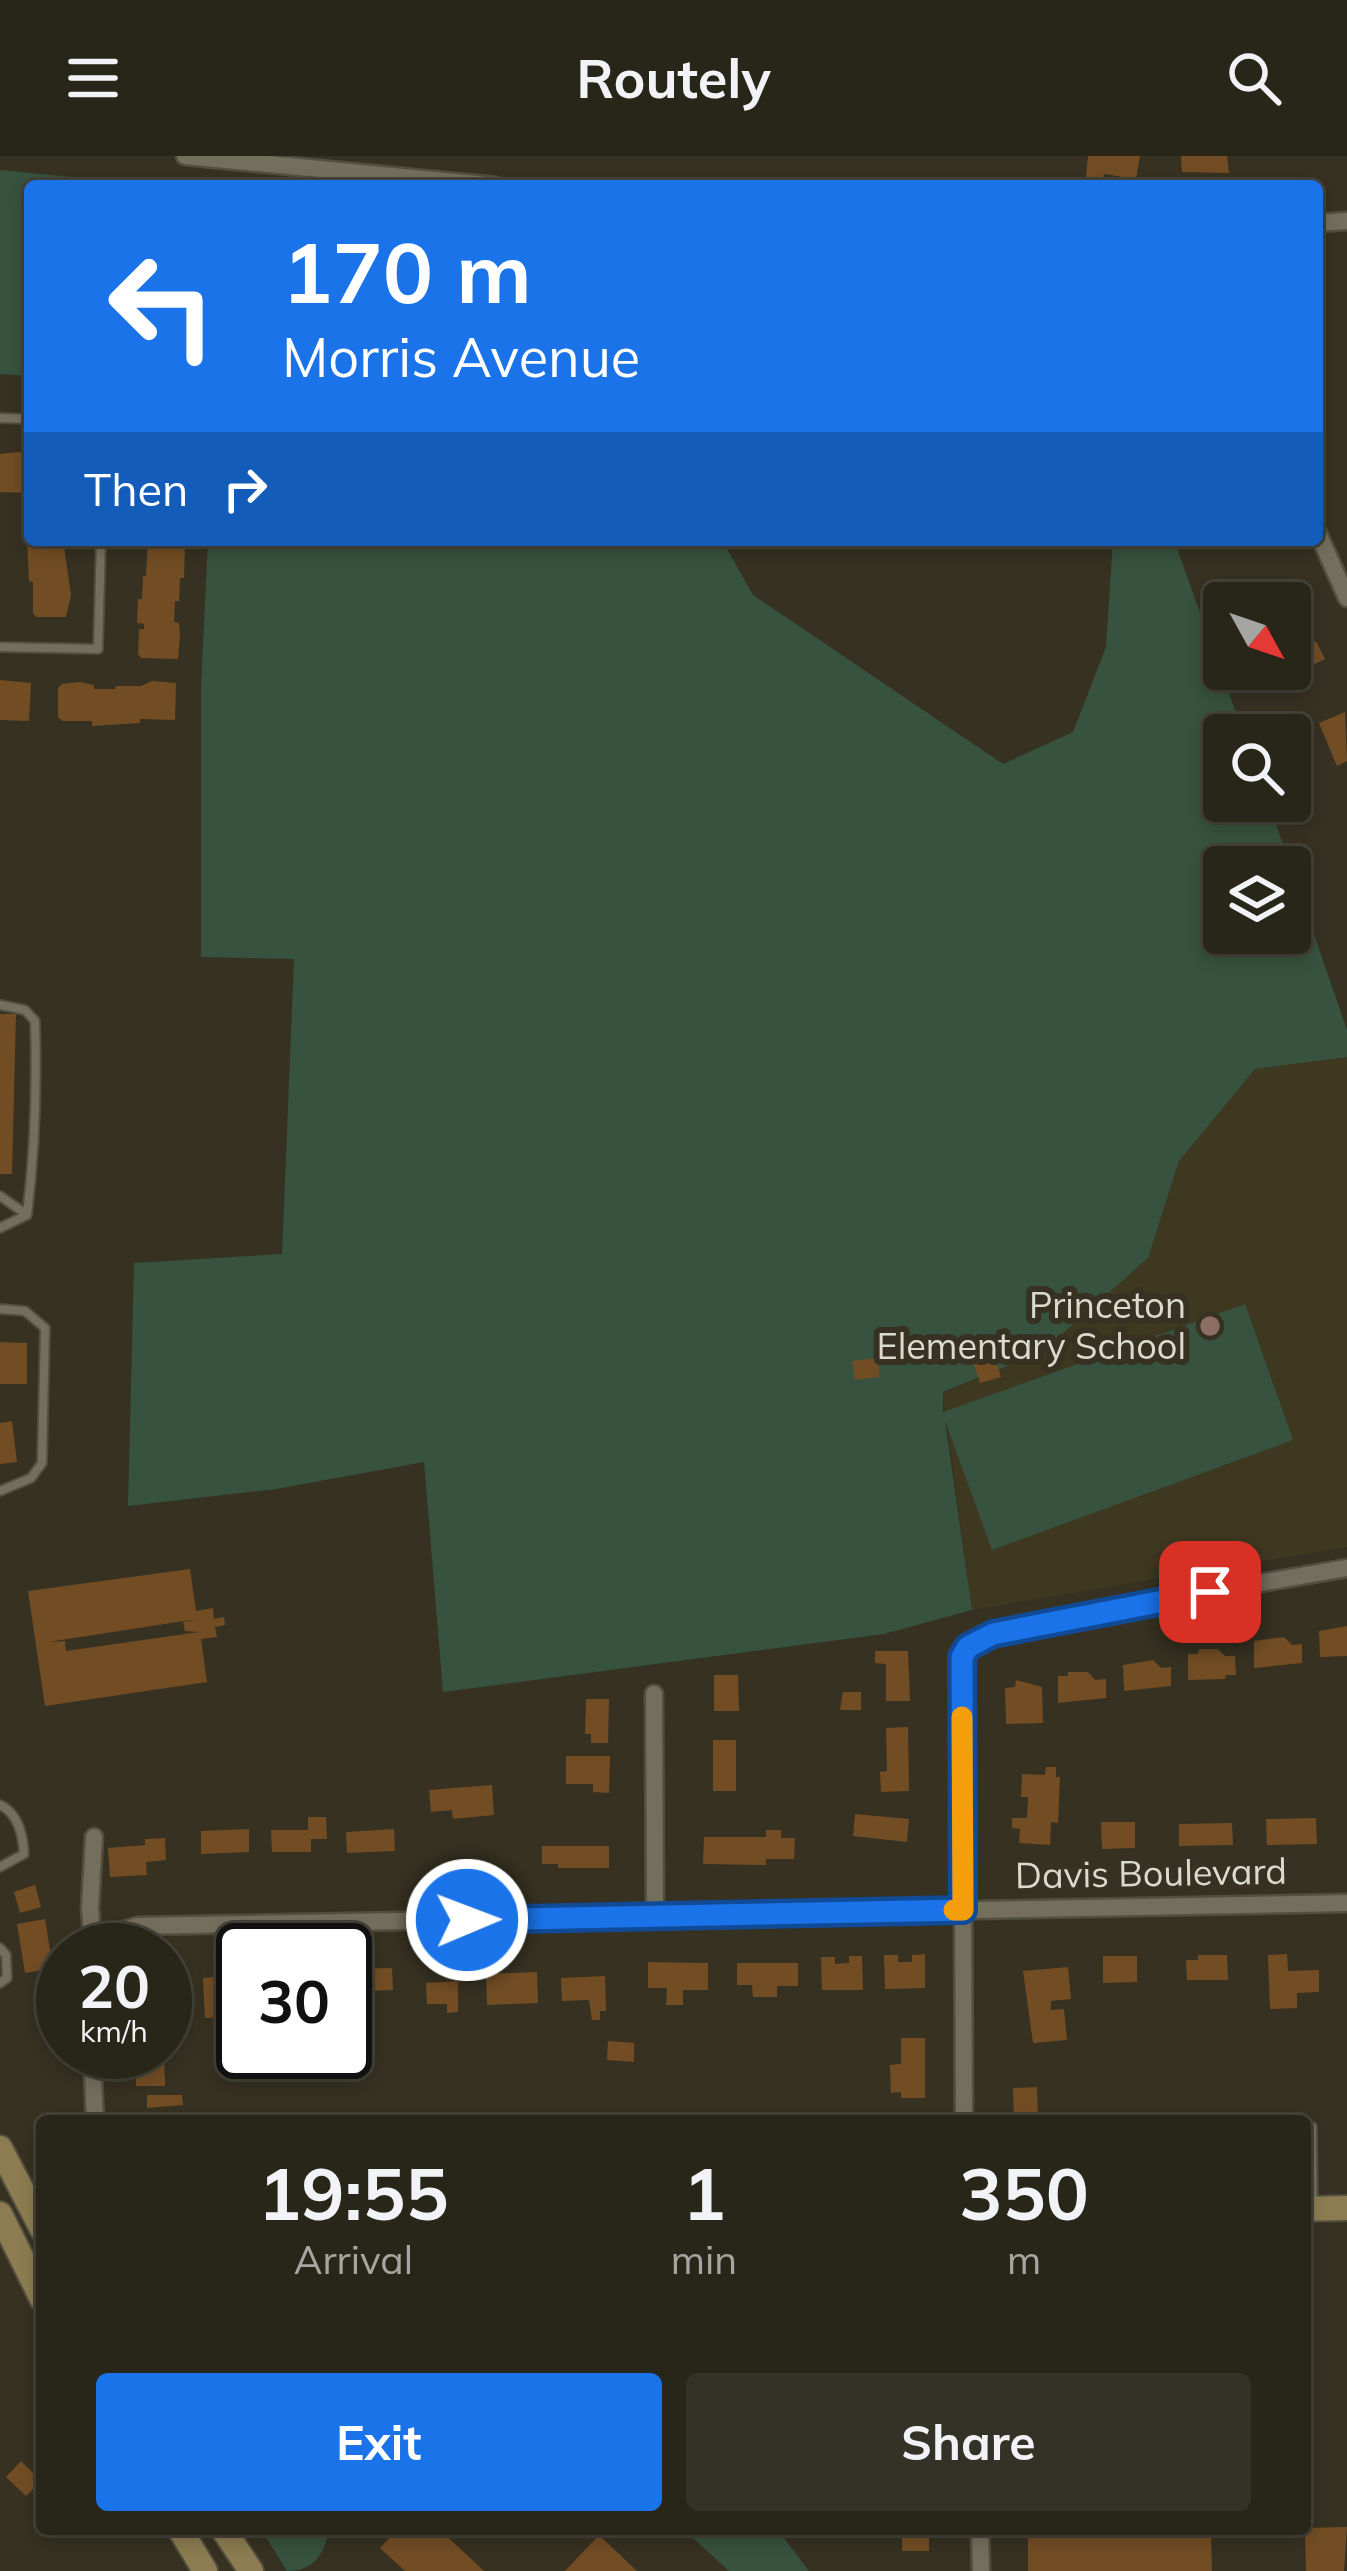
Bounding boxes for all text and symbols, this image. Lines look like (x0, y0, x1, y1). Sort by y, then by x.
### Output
text: Routely (576, 44, 771, 112)
icon: menu (60, 45, 126, 111)
icon: search (1221, 45, 1287, 111)
text: 170 m (282, 219, 532, 324)
icon: left (84, 228, 240, 384)
text: Morris Avenue (282, 323, 640, 391)
icon: right (212, 456, 278, 522)
text: Then (84, 461, 188, 517)
north arrow (1203, 582, 1311, 690)
map controls (1203, 582, 1311, 954)
button: search (1203, 714, 1311, 822)
button: layers (1203, 846, 1311, 954)
place label: Princeton Elementary School (877, 1282, 1186, 1368)
marker: Princeton Elementary School (1197, 1313, 1223, 1339)
pin (1159, 1541, 1261, 1643)
icon: arrive (1177, 1559, 1243, 1625)
street label: Davis Boulevard (1015, 1848, 1287, 1897)
position arrow (404, 1857, 530, 1983)
speed limit sign: 30 (216, 1923, 372, 2079)
text: 20 (78, 1948, 150, 2023)
text: km/h (80, 2012, 148, 2050)
text: 19:55 (258, 2148, 449, 2238)
text: 1 (682, 2148, 726, 2238)
text: 350 (959, 2148, 1089, 2238)
text: Arrival (294, 2235, 413, 2284)
text: min (671, 2235, 737, 2284)
text: m (1007, 2235, 1041, 2284)
button: Exit (96, 2373, 662, 2511)
button: Share (686, 2373, 1251, 2511)

